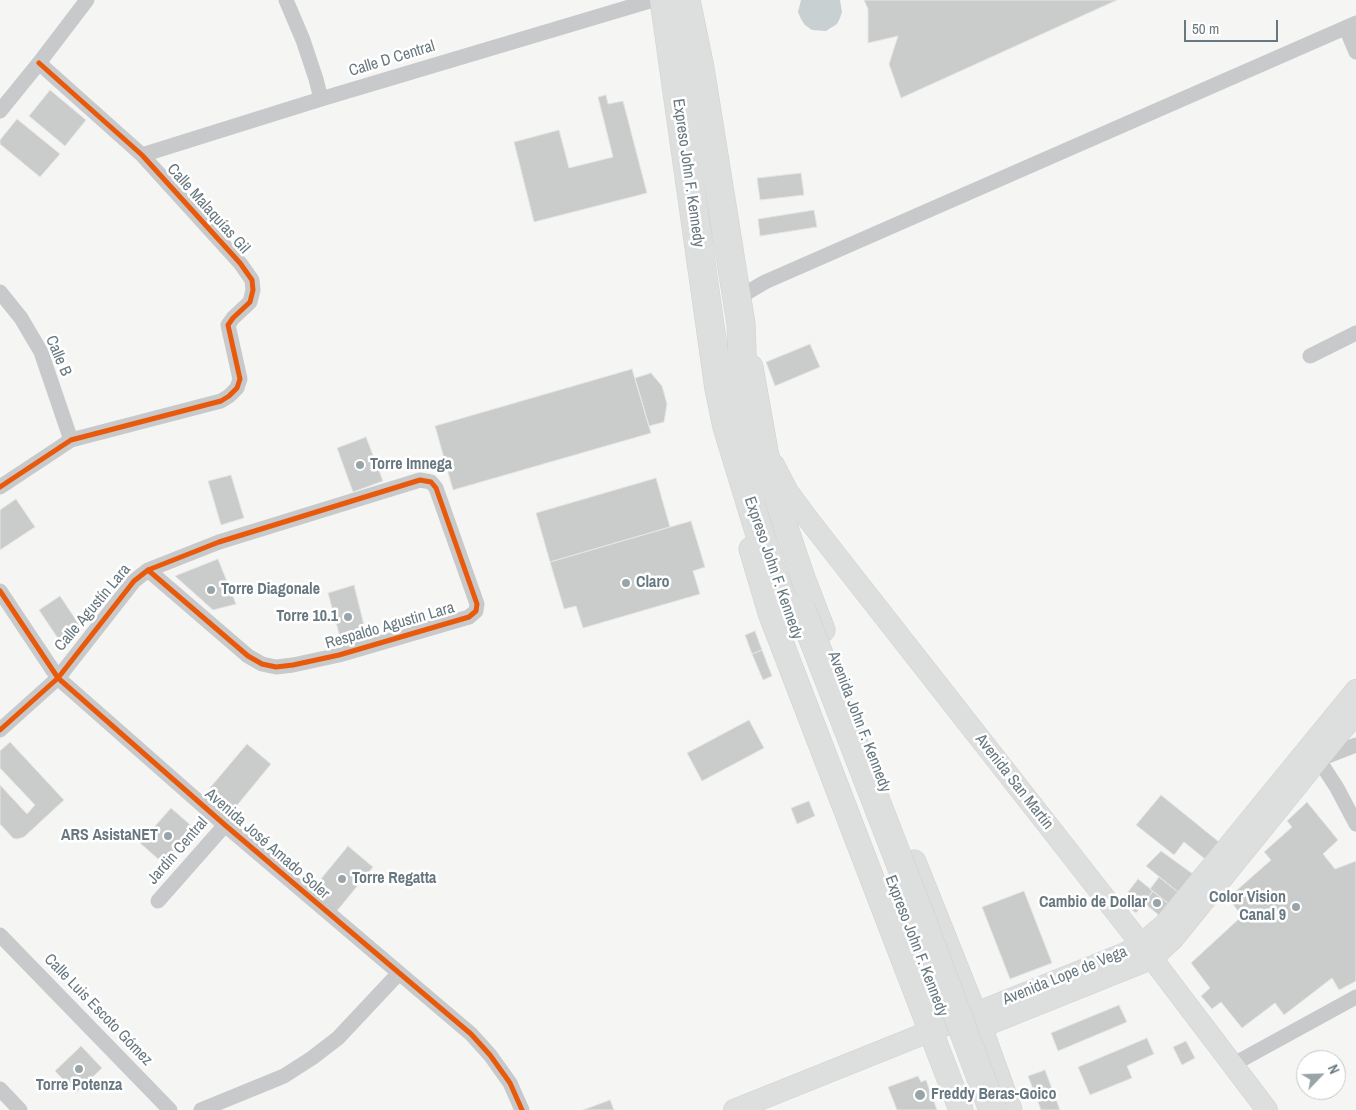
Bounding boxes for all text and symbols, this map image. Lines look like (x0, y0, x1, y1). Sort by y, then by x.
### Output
scale bar (1186, 10, 1280, 42)
text: 50 m (1192, 18, 1219, 39)
street label: Calle D Central (347, 37, 437, 81)
street label: Expreso John F. Kennedy (668, 98, 708, 248)
street label: Calle Malaquías Gil (163, 160, 253, 258)
street label: Calle B (41, 333, 75, 379)
place label: Torre Imnega (370, 455, 452, 475)
marker: Torre Imnega (354, 459, 366, 471)
street label: Expreso John F. Kennedy (740, 494, 806, 642)
street label: Calle Agustín Lara (51, 560, 135, 656)
place label: Claro (636, 573, 670, 593)
marker: Claro (620, 577, 632, 589)
place label: Torre Diagonale (221, 580, 320, 600)
marker: Torre Diagonale (205, 584, 217, 596)
street label: Respaldo Agustin Lara (323, 598, 457, 654)
place label: Torre 10.1 (276, 607, 338, 627)
marker: Torre 10.1 (342, 611, 354, 623)
street label: Avenida John F. Kennedy (823, 649, 895, 795)
street label: Avenida San Martín (971, 730, 1057, 834)
street label: Avenida José Amado Soler (201, 785, 333, 903)
street label: Jardin Central (144, 814, 212, 888)
place label: ARS AsistaNET (61, 826, 158, 846)
marker: ARS AsistaNET (162, 830, 174, 842)
place label: Torre Regatta (352, 869, 436, 889)
marker: Torre Regatta (336, 873, 348, 885)
street label: Expreso John F. Kennedy (880, 873, 952, 1019)
place label: Color Vision Canal 9 (1209, 888, 1286, 926)
place label: Cambio de Dollar (1039, 893, 1147, 913)
marker: Cambio de Dollar (1151, 897, 1163, 909)
marker: Color Vision Canal 9 (1290, 901, 1302, 913)
street label: Avenida Lope de Vega (1000, 942, 1130, 1010)
street label: Calle Luis Escoto Gómez (40, 950, 156, 1070)
north arrow (1296, 1050, 1346, 1100)
text: N (1324, 1062, 1344, 1077)
marker: Torre Potenza (73, 1063, 85, 1075)
place label: Torre Potenza (36, 1076, 122, 1096)
place label: Freddy Beras-Goico (931, 1085, 1056, 1105)
marker: Freddy Beras-Goico (913, 1088, 927, 1102)

